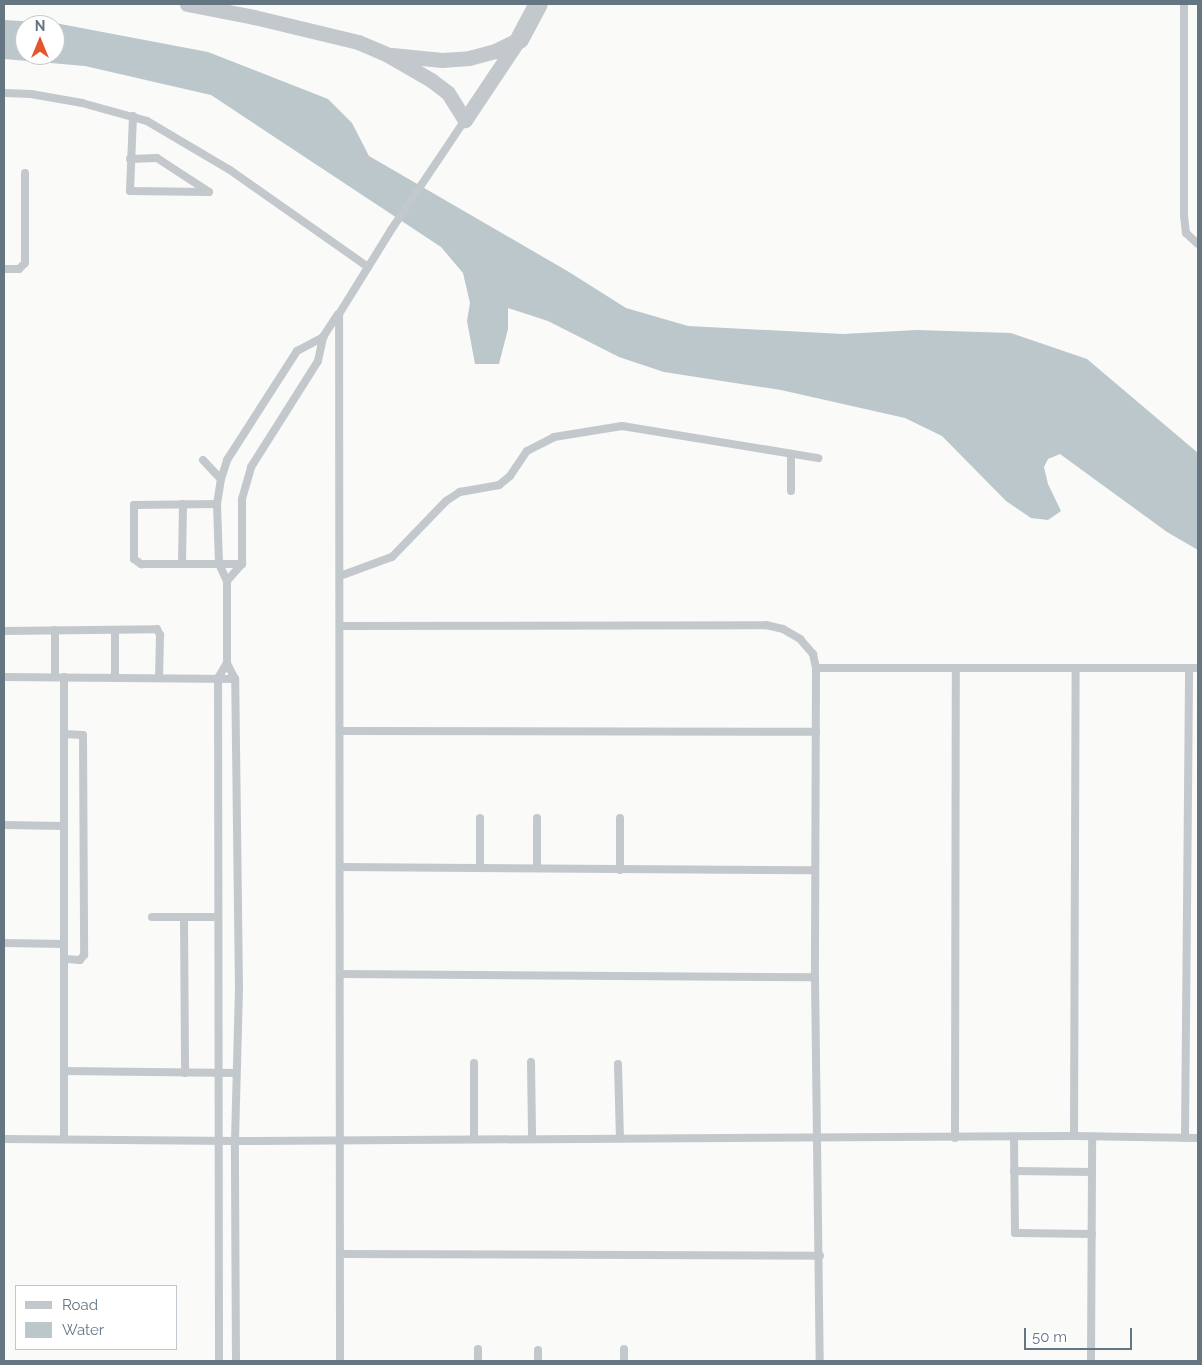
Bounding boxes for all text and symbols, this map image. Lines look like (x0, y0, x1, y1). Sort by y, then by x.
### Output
north arrow (15, 15, 65, 65)
text: N (35, 18, 45, 34)
legend (15, 1285, 178, 1350)
text: Road (62, 1296, 98, 1314)
scale bar (1027, 1318, 1134, 1350)
text: Water (62, 1321, 104, 1339)
text: 50 m (1032, 1328, 1067, 1346)

